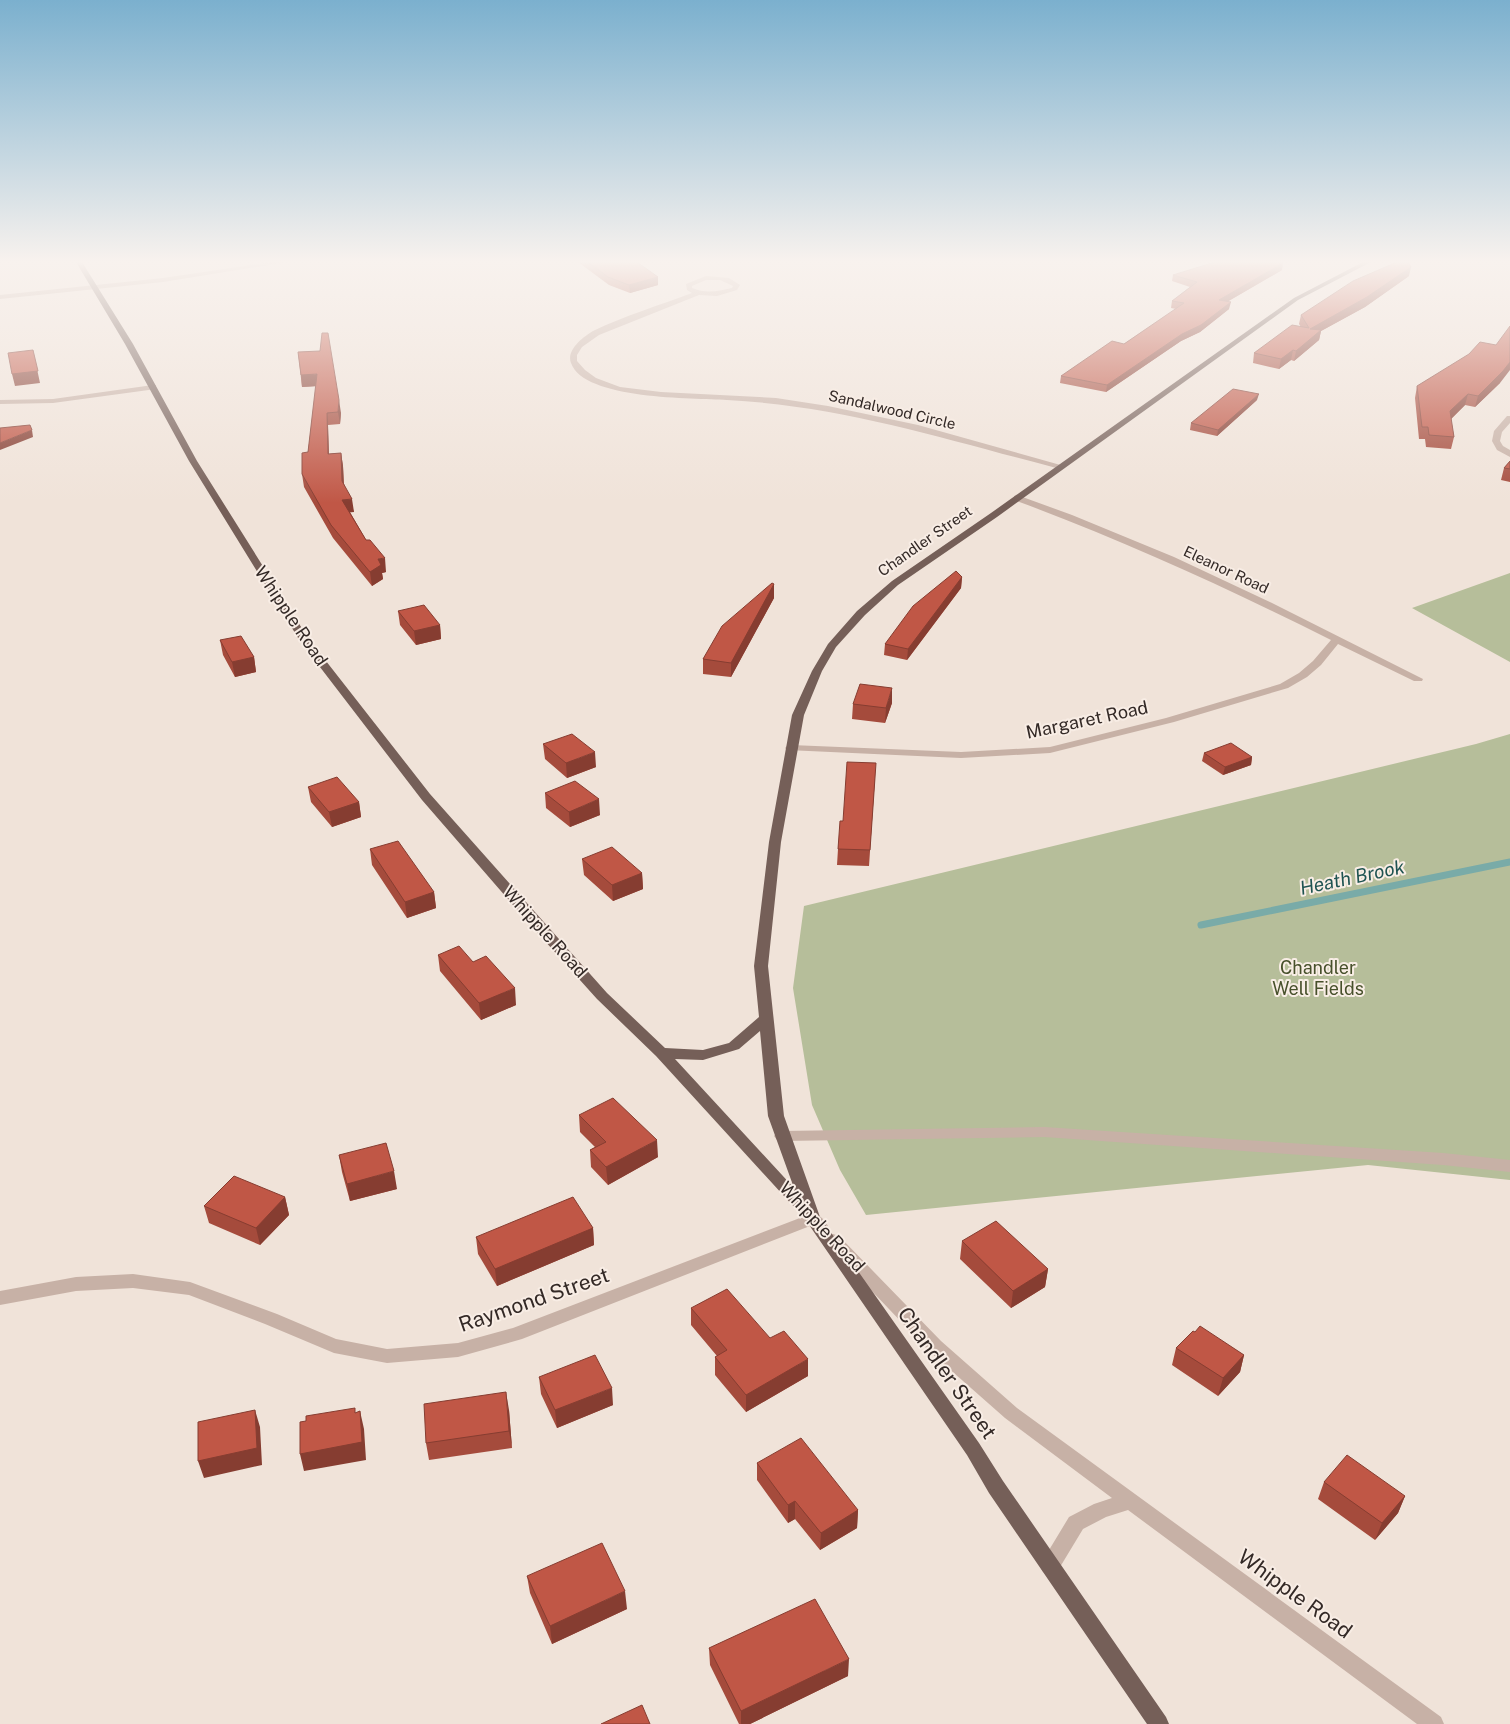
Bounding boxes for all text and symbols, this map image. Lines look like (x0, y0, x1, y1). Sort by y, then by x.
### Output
street label: Sandalwood Circle (827, 387, 957, 432)
street label: Chandler Street (874, 502, 975, 579)
street label: Eleanor Road (1181, 542, 1272, 597)
street label: Whipple Road (250, 562, 332, 670)
street label: Margaret Road (1024, 696, 1150, 743)
water label: Heath Brook (1298, 855, 1407, 899)
street label: Whipple Road (499, 882, 592, 982)
park label: Chandler Well Fields (1272, 957, 1364, 999)
street label: Whipple Road (775, 1177, 869, 1276)
street label: Raymond Street (455, 1262, 612, 1337)
street label: Chandler Street (893, 1302, 1002, 1443)
street label: Whipple Road (1233, 1544, 1357, 1643)

